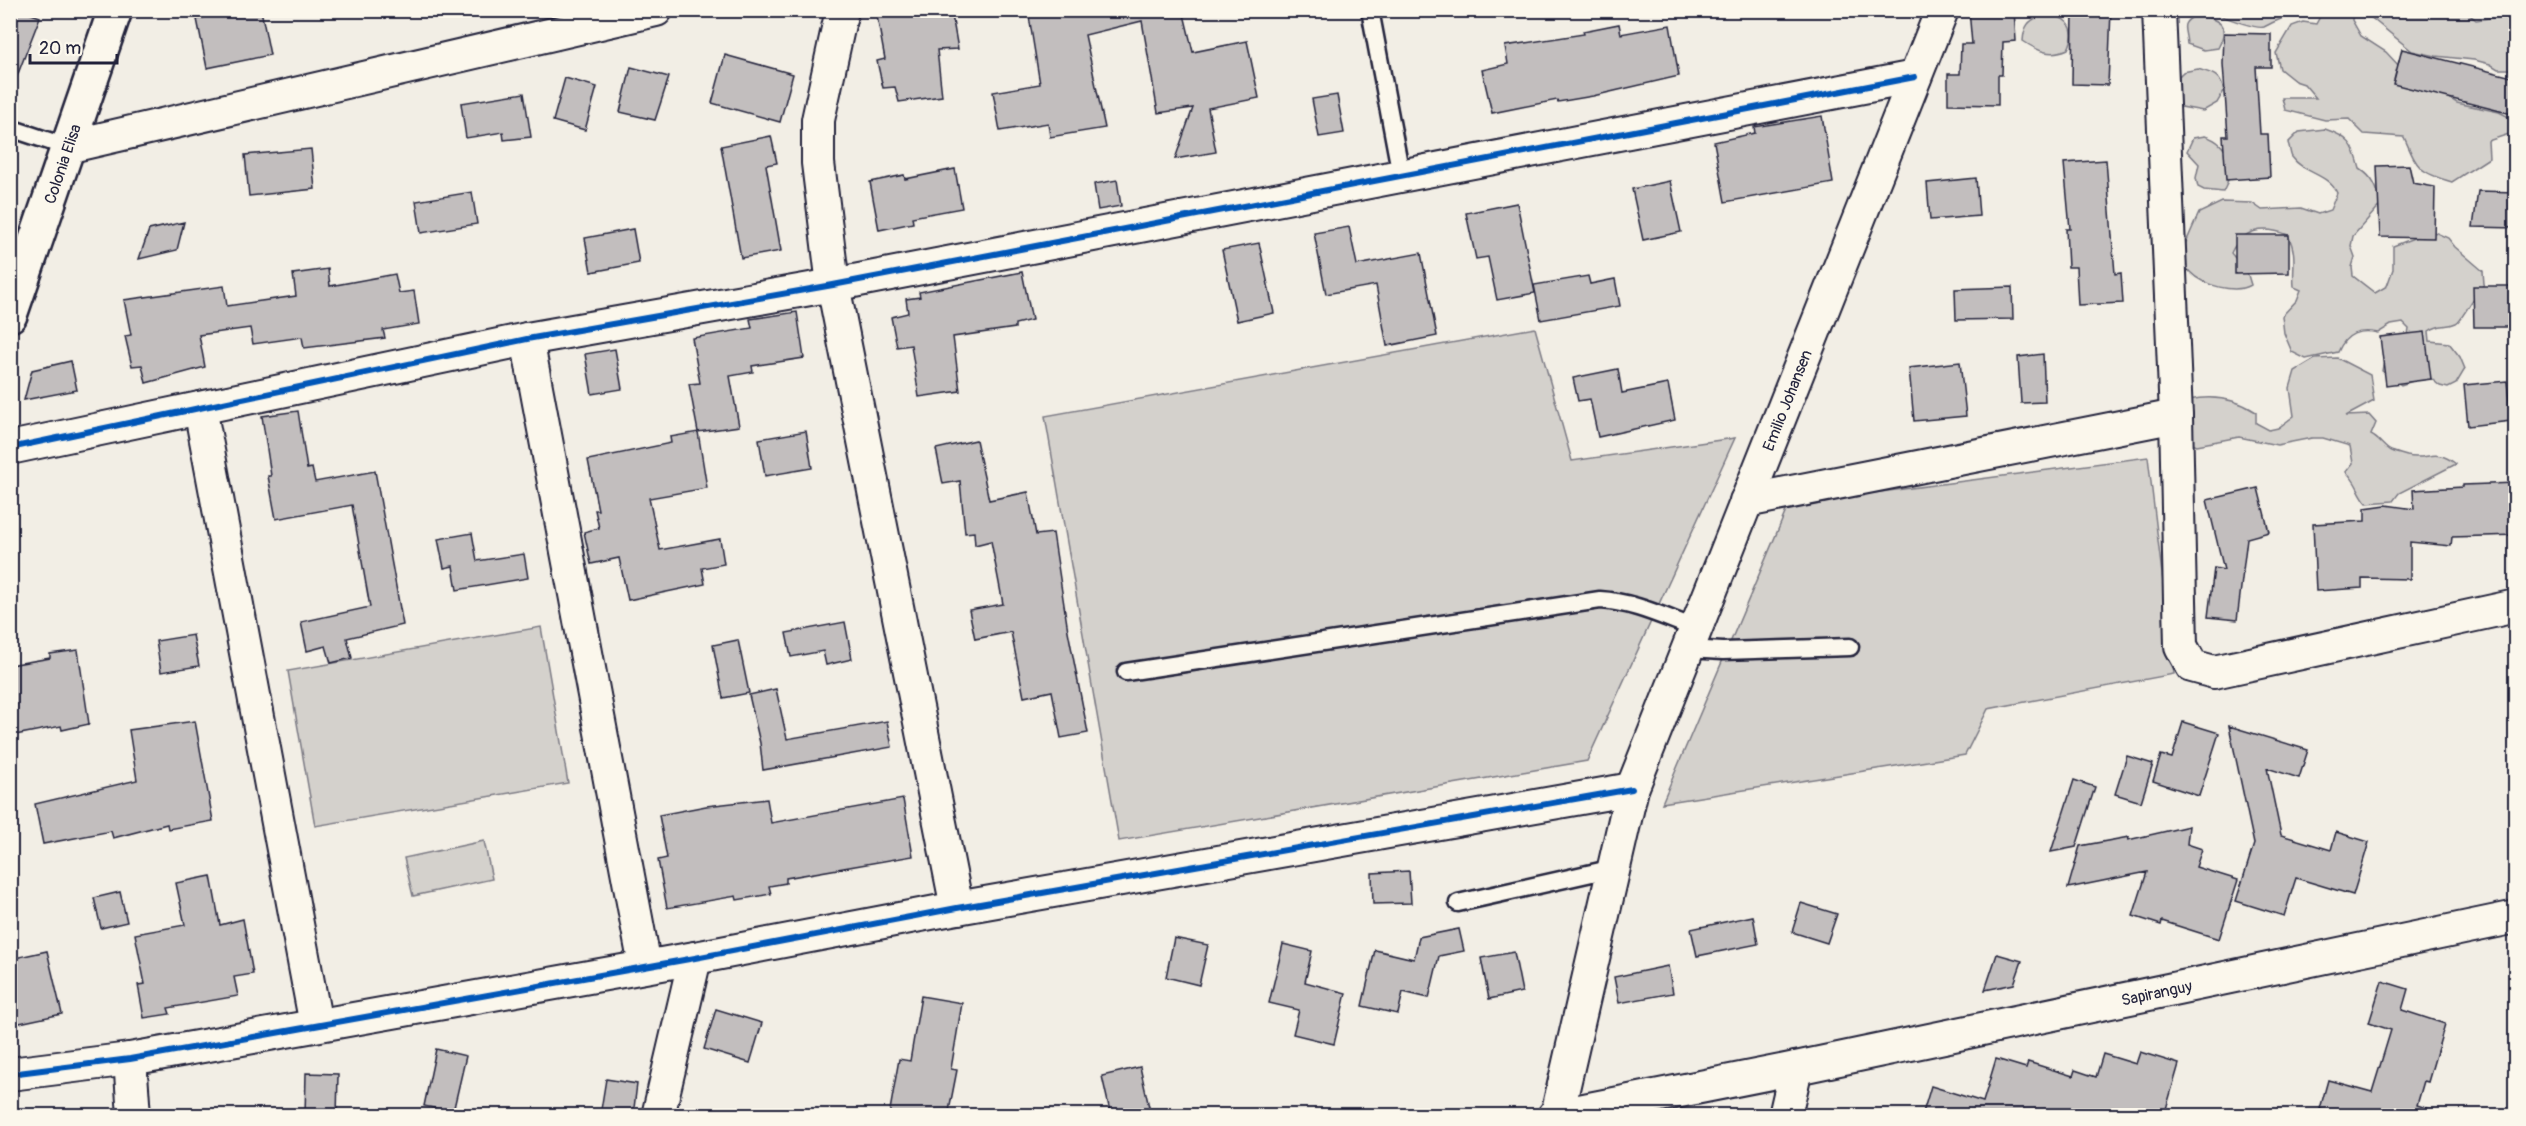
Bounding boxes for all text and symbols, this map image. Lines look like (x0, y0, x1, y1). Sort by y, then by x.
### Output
scale bar (30, 27, 117, 65)
text: 20 m (39, 37, 81, 60)
street label: Colonia Elisa (40, 121, 86, 207)
street label: Emilio Johansen (1759, 347, 1817, 454)
street label: Sapiranguy (2119, 976, 2194, 1011)

